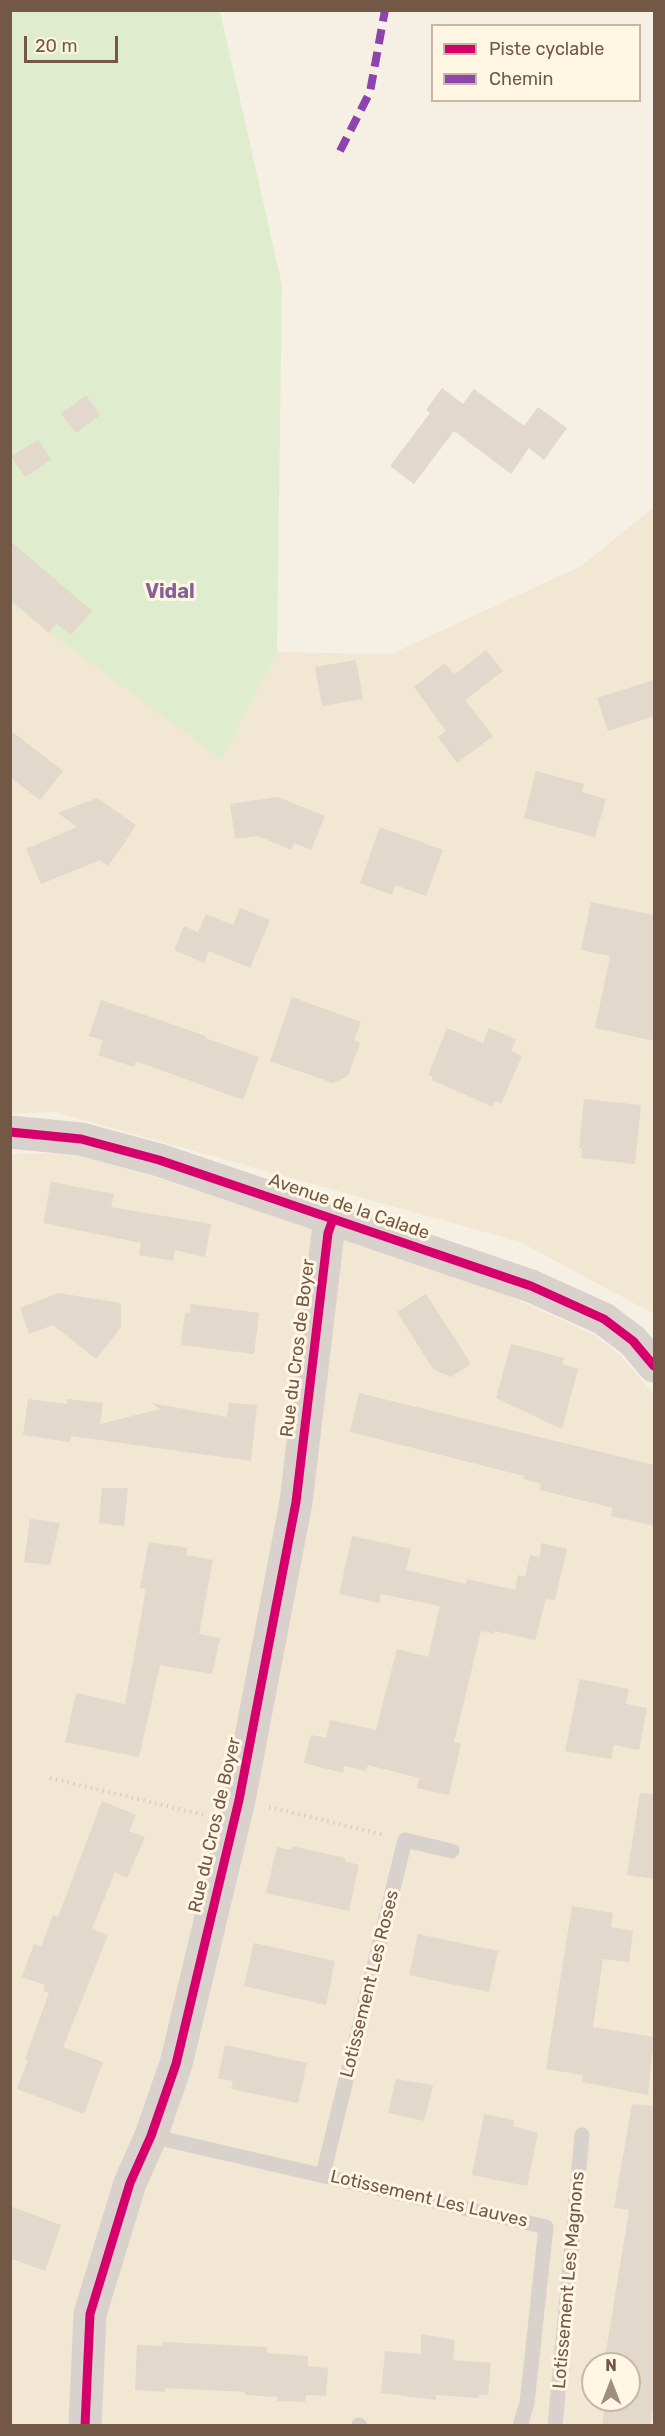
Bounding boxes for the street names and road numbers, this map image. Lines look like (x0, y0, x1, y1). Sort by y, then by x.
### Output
street label: Avenue de la Calade (266, 1169, 432, 1245)
street label: Rue du Cros de Boyer (276, 1258, 320, 1438)
street label: Rue du Cros de Boyer (184, 1735, 246, 1915)
street label: Lotissement Les Roses (336, 1888, 404, 2080)
street label: Lotissement Les Lauves (328, 2166, 530, 2232)
street label: Lotissement Les Magnons (549, 2170, 589, 2390)

